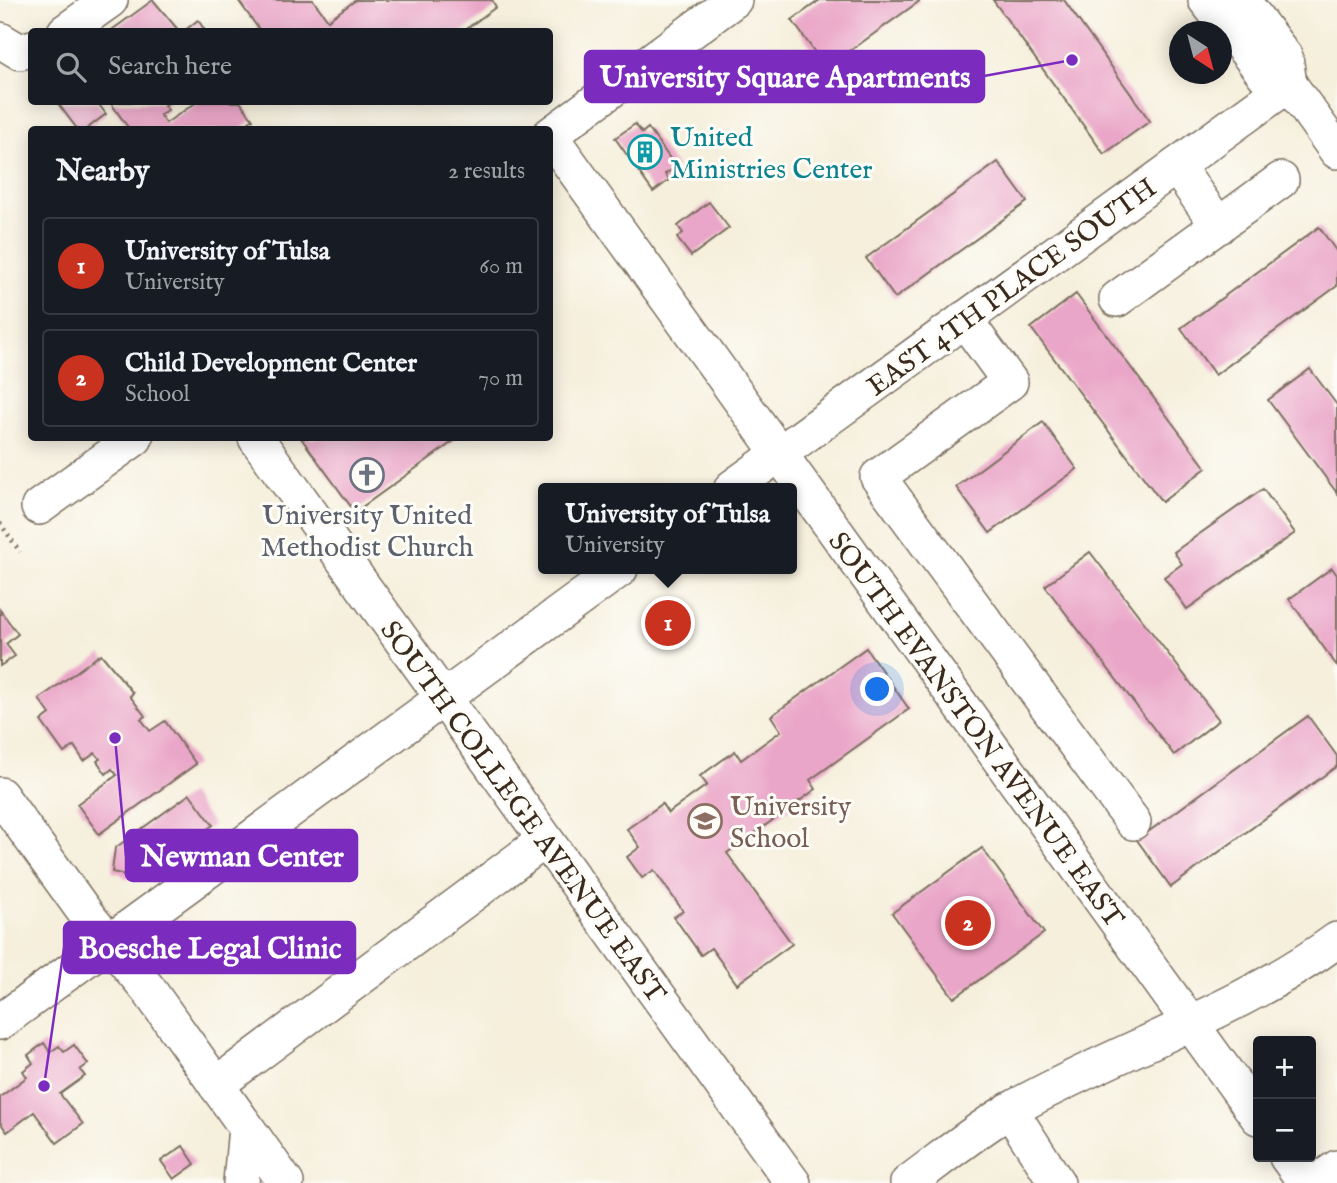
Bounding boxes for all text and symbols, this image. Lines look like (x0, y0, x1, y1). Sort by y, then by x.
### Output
north arrow (1169, 21, 1232, 84)
search box (28, 28, 553, 105)
icon: search (52, 48, 90, 86)
text: Search here (108, 50, 232, 83)
callout: University Square Apartments (585, 51, 984, 102)
text: University Square Apartments (600, 60, 970, 98)
place label: United Ministries Center (670, 121, 873, 188)
building icon: United Ministries Center (626, 133, 664, 171)
text: Nearby (56, 153, 149, 191)
text: 2 results (448, 157, 525, 186)
street label: EAST 4TH PLACE SOUTH (861, 171, 1164, 405)
text: University of Tulsa (125, 235, 330, 268)
text: 1 (77, 252, 85, 281)
text: 60 m (479, 252, 523, 281)
text: University (125, 268, 225, 297)
text: Child Development Center (125, 347, 417, 380)
text: 2 (76, 364, 86, 393)
text: 70 m (478, 364, 523, 393)
text: School (125, 380, 190, 409)
church icon: University United Methodist Church (348, 456, 386, 494)
popup (538, 483, 797, 574)
text: University of Tulsa (565, 498, 770, 531)
place label: University United Methodist Church (261, 499, 474, 566)
street label: SOUTH EVANSTON AVENUE EAST (820, 526, 1131, 936)
text: University (565, 531, 665, 560)
pin: 1 (645, 597, 691, 649)
street label: SOUTH COLLEGE AVENUE EAST (372, 615, 673, 1011)
your location (860, 672, 894, 706)
place label: University School (730, 790, 852, 857)
school or university icon: University School (686, 802, 724, 840)
callout: Newman Center (126, 830, 357, 881)
text: Newman Center (139, 839, 345, 877)
pin: 2 (945, 897, 991, 949)
callout: Boesche Legal Clinic (64, 922, 355, 973)
text: Boesche Legal Clinic (78, 931, 342, 969)
map controls (1253, 1036, 1316, 1162)
button: + (1253, 1036, 1316, 1099)
button: − (1253, 1099, 1316, 1162)

